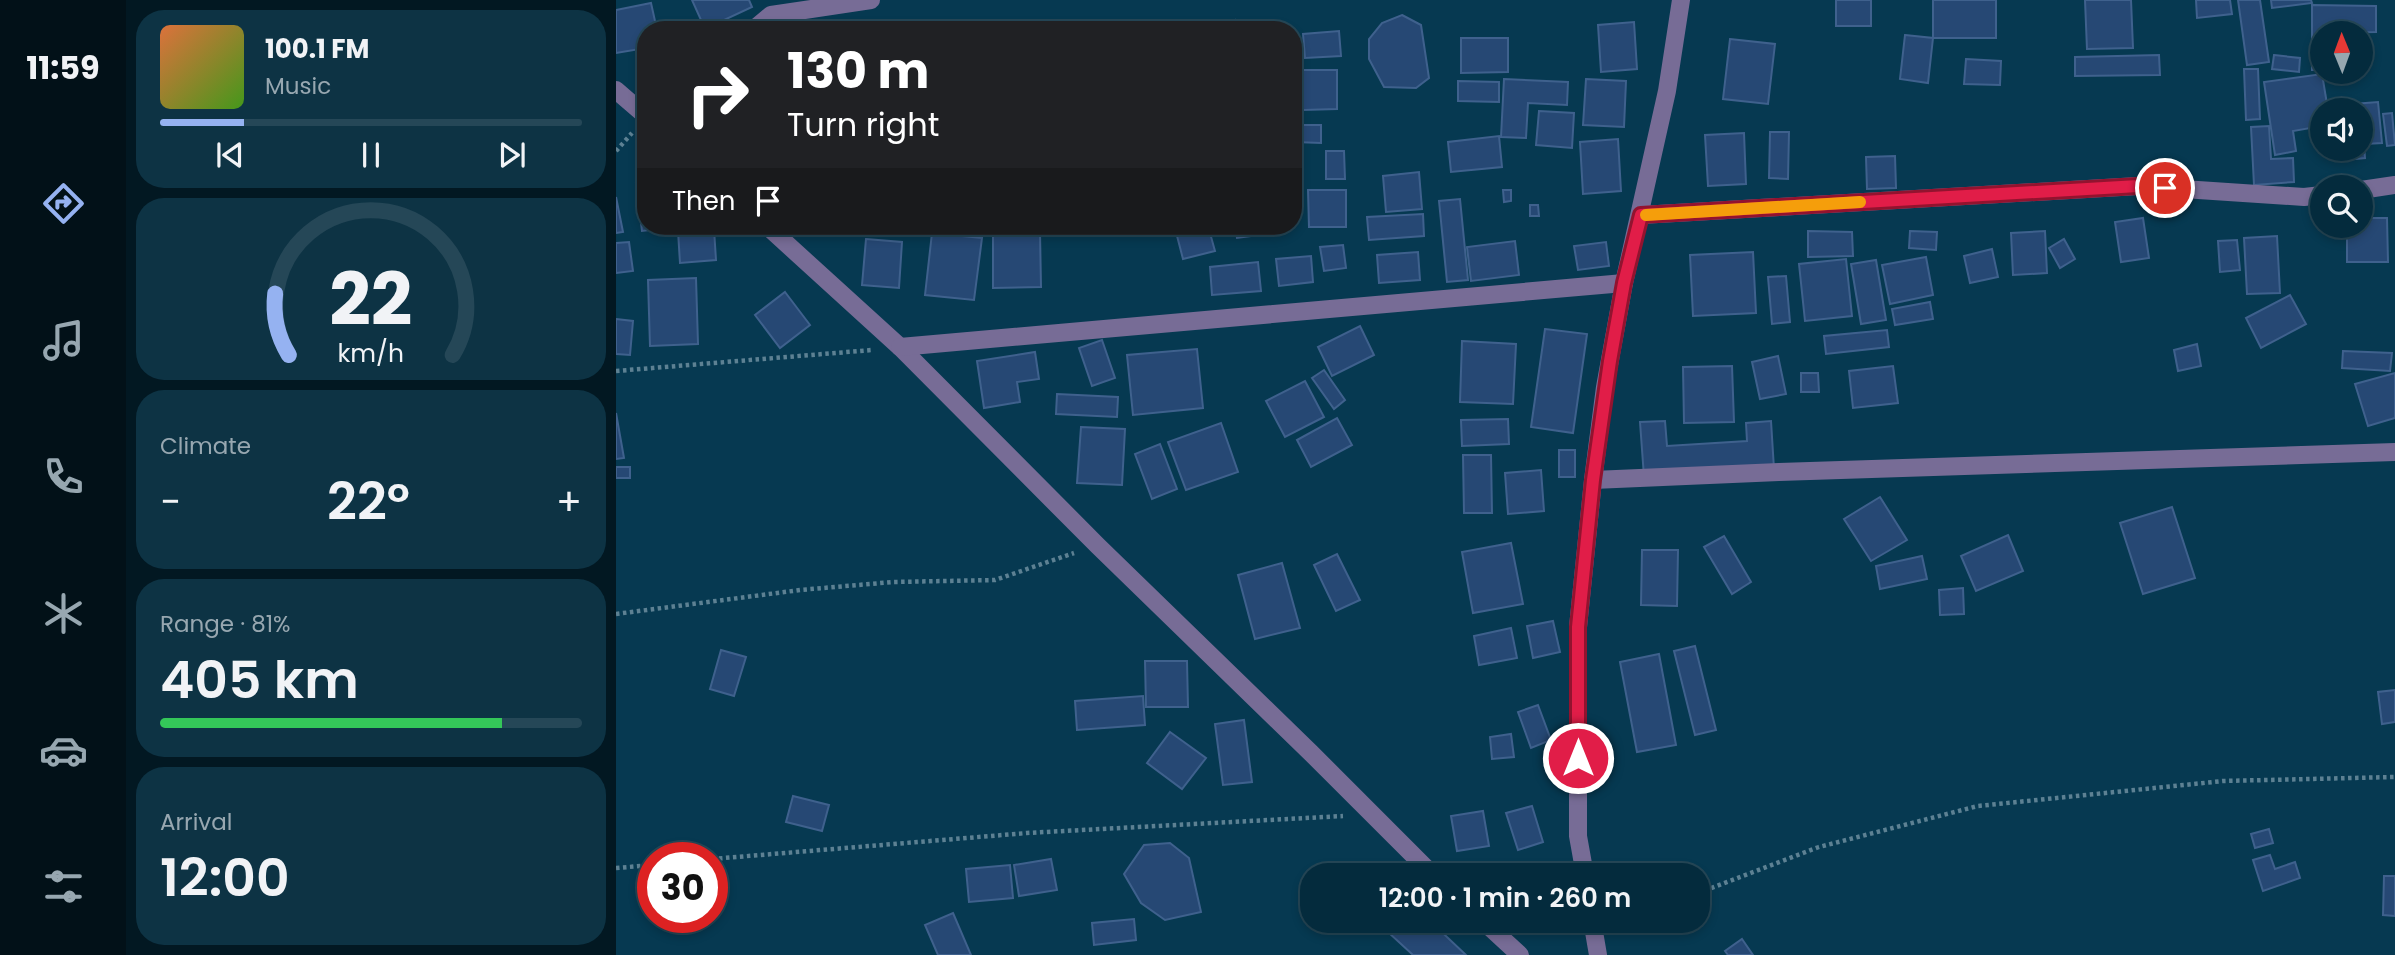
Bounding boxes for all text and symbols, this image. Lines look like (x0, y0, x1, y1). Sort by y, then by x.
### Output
north arrow (2310, 21, 2373, 84)
map controls (2310, 21, 2373, 238)
text: 100.1 FM (265, 31, 369, 67)
text: 130 m (787, 37, 929, 105)
text: 11:59 (26, 45, 100, 90)
icon: right (672, 49, 763, 140)
text: Music (265, 70, 331, 102)
button: sound (2310, 98, 2373, 161)
text: Turn right (787, 102, 939, 147)
icon: previous (211, 136, 249, 174)
icon: pause (352, 136, 390, 174)
icon: next (493, 136, 531, 174)
pin (2135, 158, 2195, 218)
icon: arrive (2146, 169, 2184, 207)
button: search (2310, 175, 2373, 238)
icon: directions (39, 179, 88, 228)
icon: arrive (749, 182, 787, 220)
text: Then (672, 183, 735, 219)
text: 22 (329, 250, 413, 351)
icon: music (39, 316, 88, 365)
text: km/h (338, 336, 404, 371)
text: Climate (160, 430, 251, 462)
icon: phone (39, 452, 88, 501)
text: 22° (327, 465, 410, 538)
text: − (160, 475, 181, 528)
text: + (556, 475, 582, 528)
icon: climate (39, 589, 88, 638)
text: Range · 81% (160, 608, 291, 640)
text: 405 km (160, 643, 359, 716)
position arrow (1541, 721, 1615, 795)
icon: car (39, 726, 88, 775)
text: Arrival (160, 806, 232, 838)
text: 12:00 (160, 841, 290, 914)
speed limit sign: 30 (637, 842, 728, 933)
icon: filters (39, 862, 88, 911)
text: 12:00 · 1 min · 260 m (1379, 880, 1631, 916)

